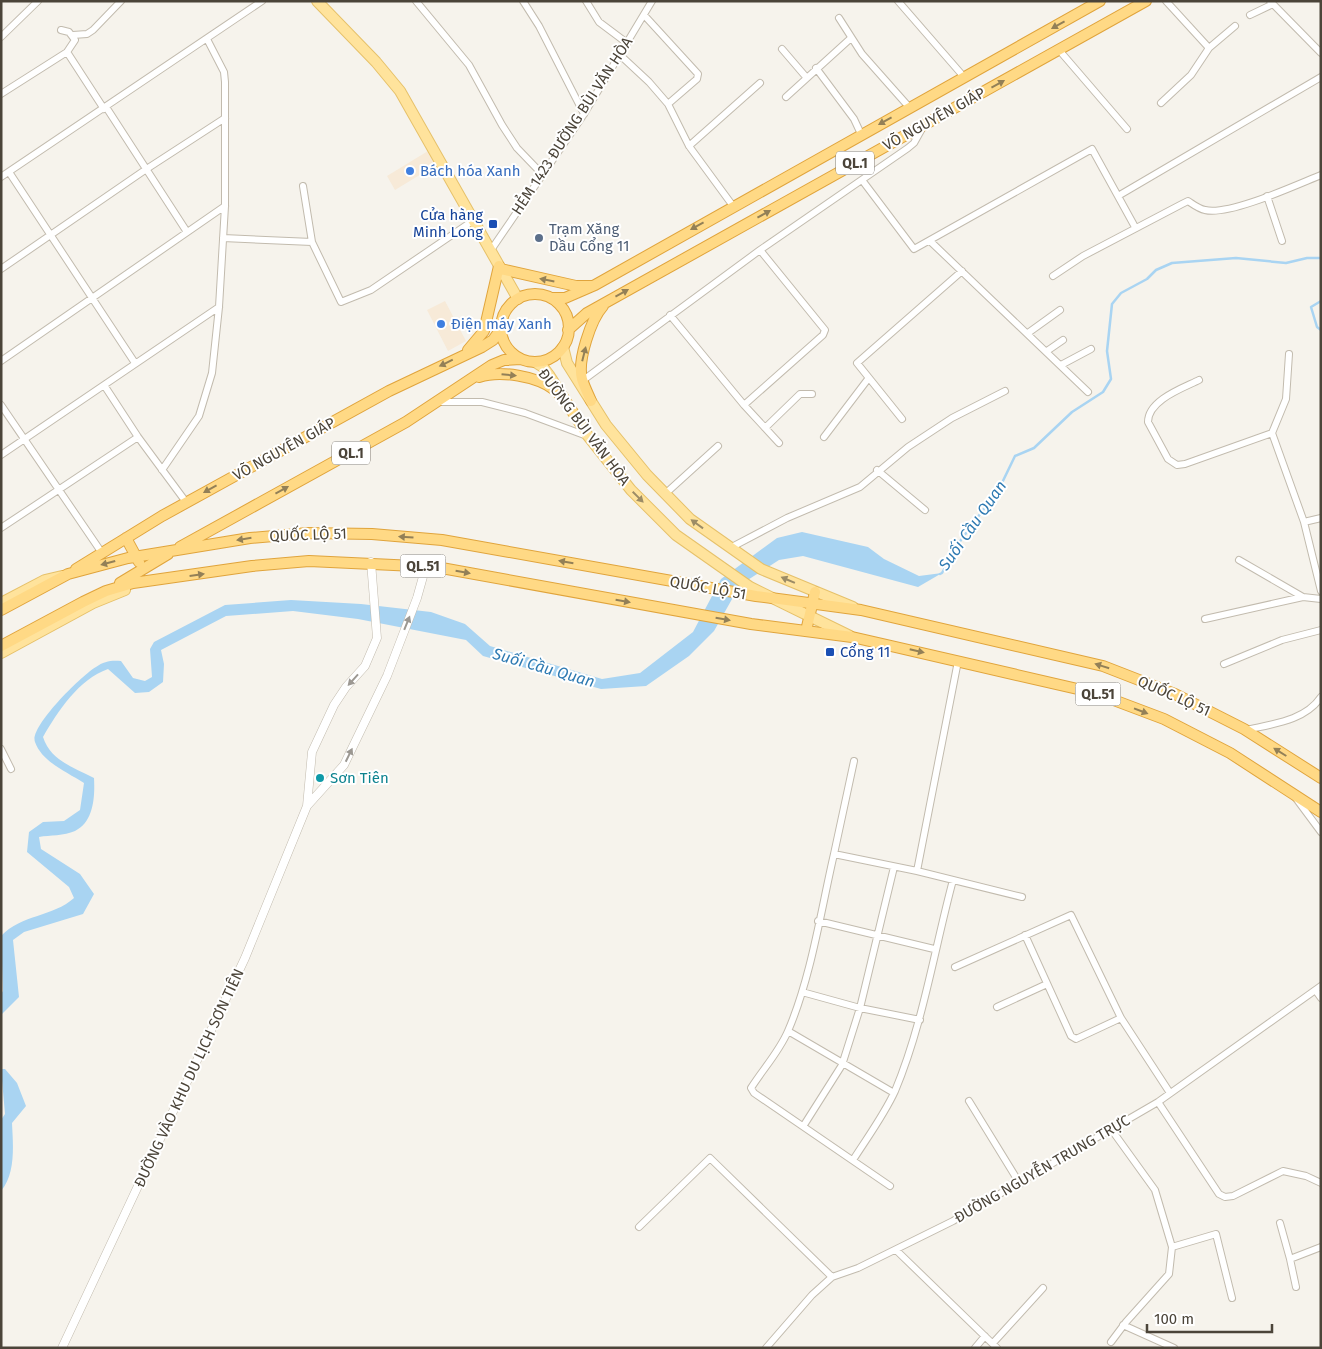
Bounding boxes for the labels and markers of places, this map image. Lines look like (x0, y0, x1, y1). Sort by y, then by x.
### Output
place label: Bách hóa Xanh (420, 162, 521, 180)
marker: Bách hóa Xanh (404, 165, 416, 177)
place label: Cửa hàng Minh Long (413, 206, 483, 241)
marker: Cửa hàng Minh Long (487, 218, 499, 230)
place label: Trạm Xăng Dầu Cổng 11 (549, 220, 630, 255)
marker: Trạm Xăng Dầu Cổng 11 (533, 232, 545, 244)
place label: Điện máy Xanh (451, 315, 552, 333)
marker: Điện máy Xanh (435, 318, 447, 330)
place label: Cổng 11 (840, 643, 890, 661)
marker: Cổng 11 (824, 646, 836, 658)
place label: Sơn Tiên (330, 769, 389, 787)
marker: Sơn Tiên (314, 772, 326, 784)

